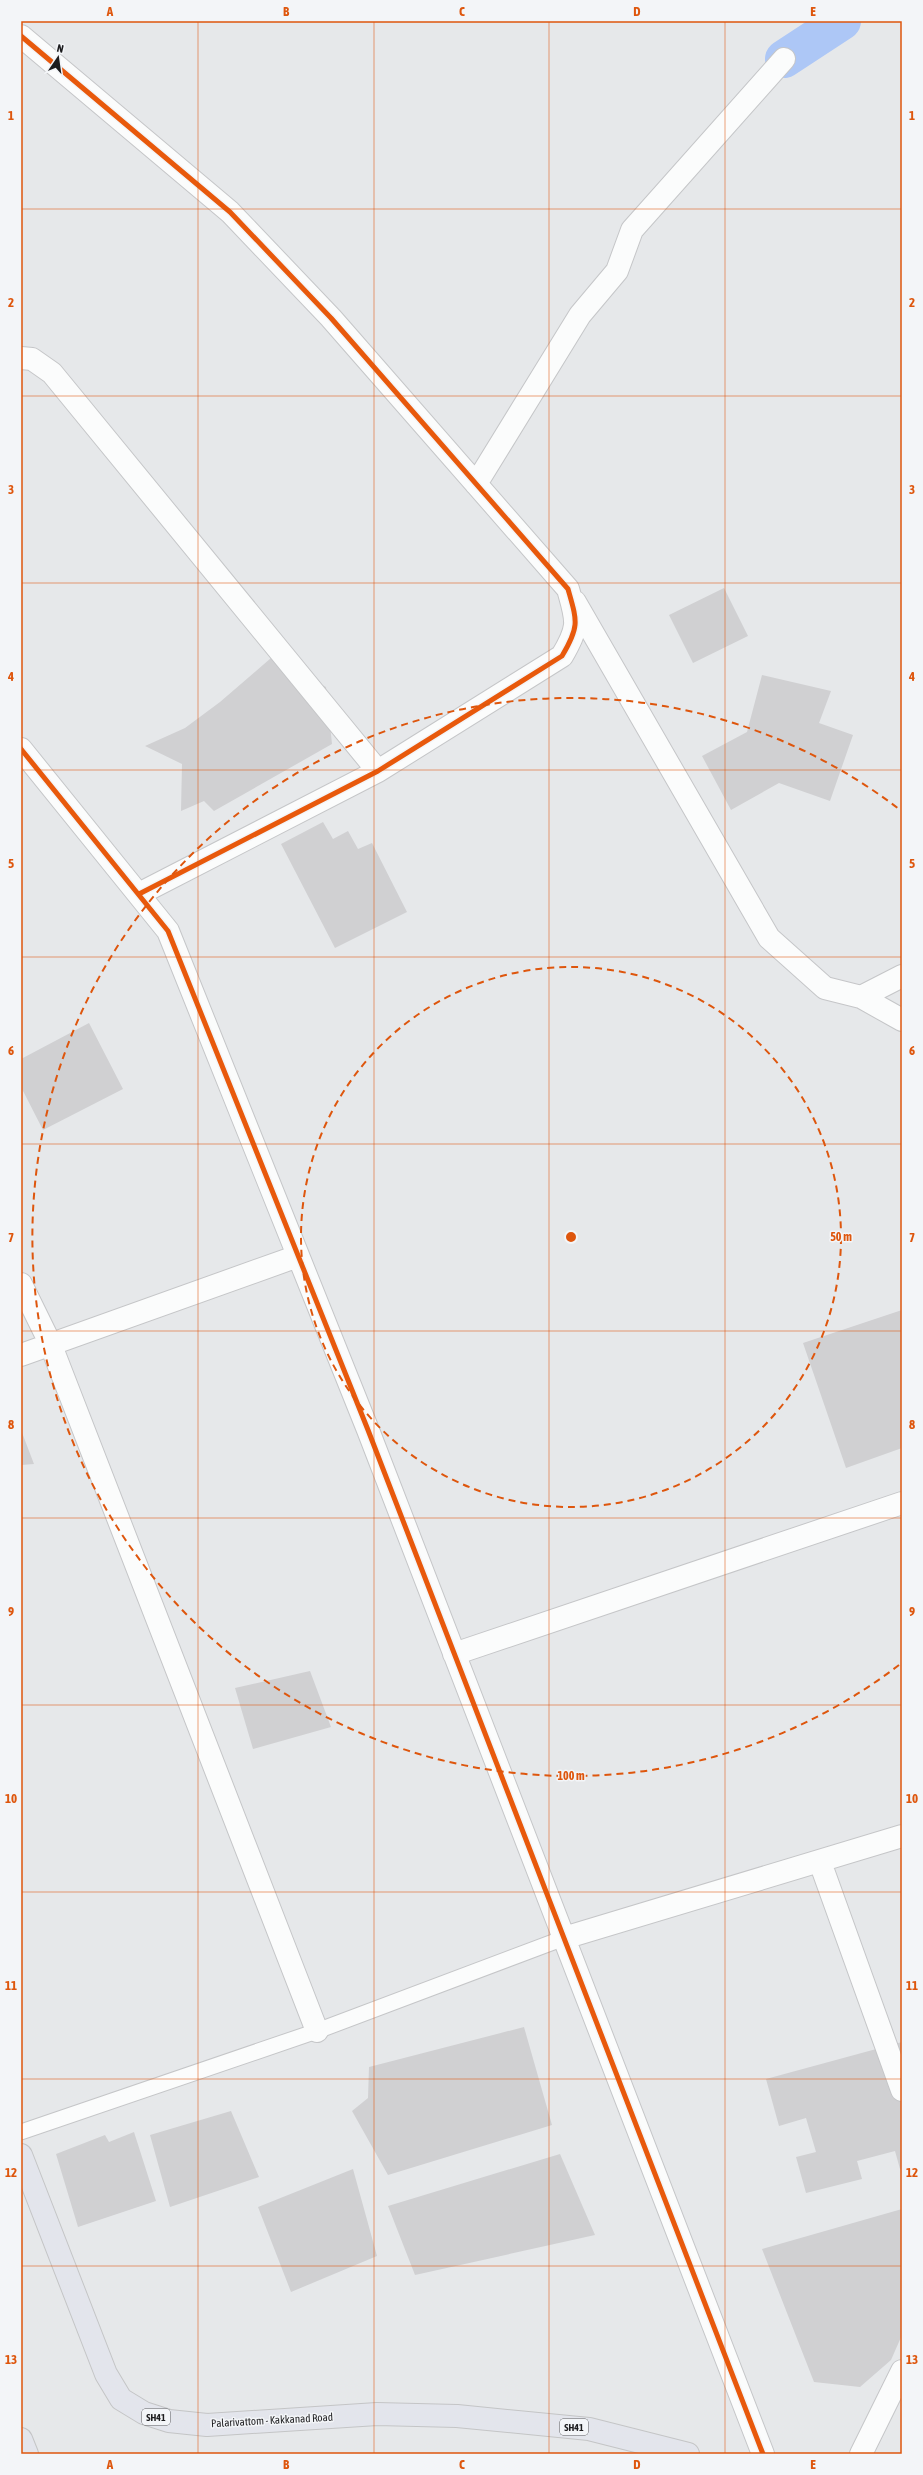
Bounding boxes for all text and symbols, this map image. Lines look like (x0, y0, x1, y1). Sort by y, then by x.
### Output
text: A (106, 4, 114, 19)
text: B (283, 4, 290, 19)
text: C (459, 4, 465, 19)
text: D (633, 4, 641, 19)
text: E (810, 4, 816, 19)
north arrow (38, 38, 78, 78)
text: N (56, 42, 65, 55)
text: 1 (8, 108, 14, 123)
text: 1 (909, 108, 915, 123)
text: 2 (8, 295, 14, 310)
text: 2 (909, 295, 915, 310)
text: 3 (8, 482, 14, 497)
text: 3 (909, 482, 915, 497)
text: 4 (7, 669, 14, 684)
text: 4 (908, 669, 915, 684)
text: 5 (8, 856, 14, 871)
text: 5 (909, 856, 915, 871)
text: 6 (8, 1043, 14, 1058)
text: 6 (909, 1043, 915, 1058)
text: 7 (8, 1230, 14, 1245)
centre of rings (564, 1230, 578, 1244)
text: 50 m (830, 1230, 852, 1244)
text: 7 (909, 1230, 915, 1245)
text: 8 (8, 1417, 14, 1432)
text: 8 (909, 1417, 915, 1432)
text: 9 (8, 1604, 14, 1619)
text: 9 (909, 1604, 915, 1619)
text: 100 m (557, 1769, 585, 1783)
text: 10 (5, 1791, 17, 1806)
text: 10 (906, 1791, 918, 1806)
text: 11 (5, 1978, 17, 1993)
text: 11 (906, 1978, 918, 1993)
text: 12 (5, 2165, 17, 2180)
text: 12 (906, 2165, 918, 2180)
text: 13 (5, 2352, 17, 2367)
text: 13 (906, 2352, 918, 2367)
road number: SH41 (142, 2409, 170, 2425)
street label: Palarivattom - Kakkanad Road (211, 2411, 333, 2429)
road number: SH41 (560, 2419, 588, 2435)
text: A (106, 2457, 114, 2472)
text: B (283, 2457, 290, 2472)
text: C (459, 2457, 465, 2472)
text: D (633, 2457, 641, 2472)
text: E (810, 2457, 816, 2472)

